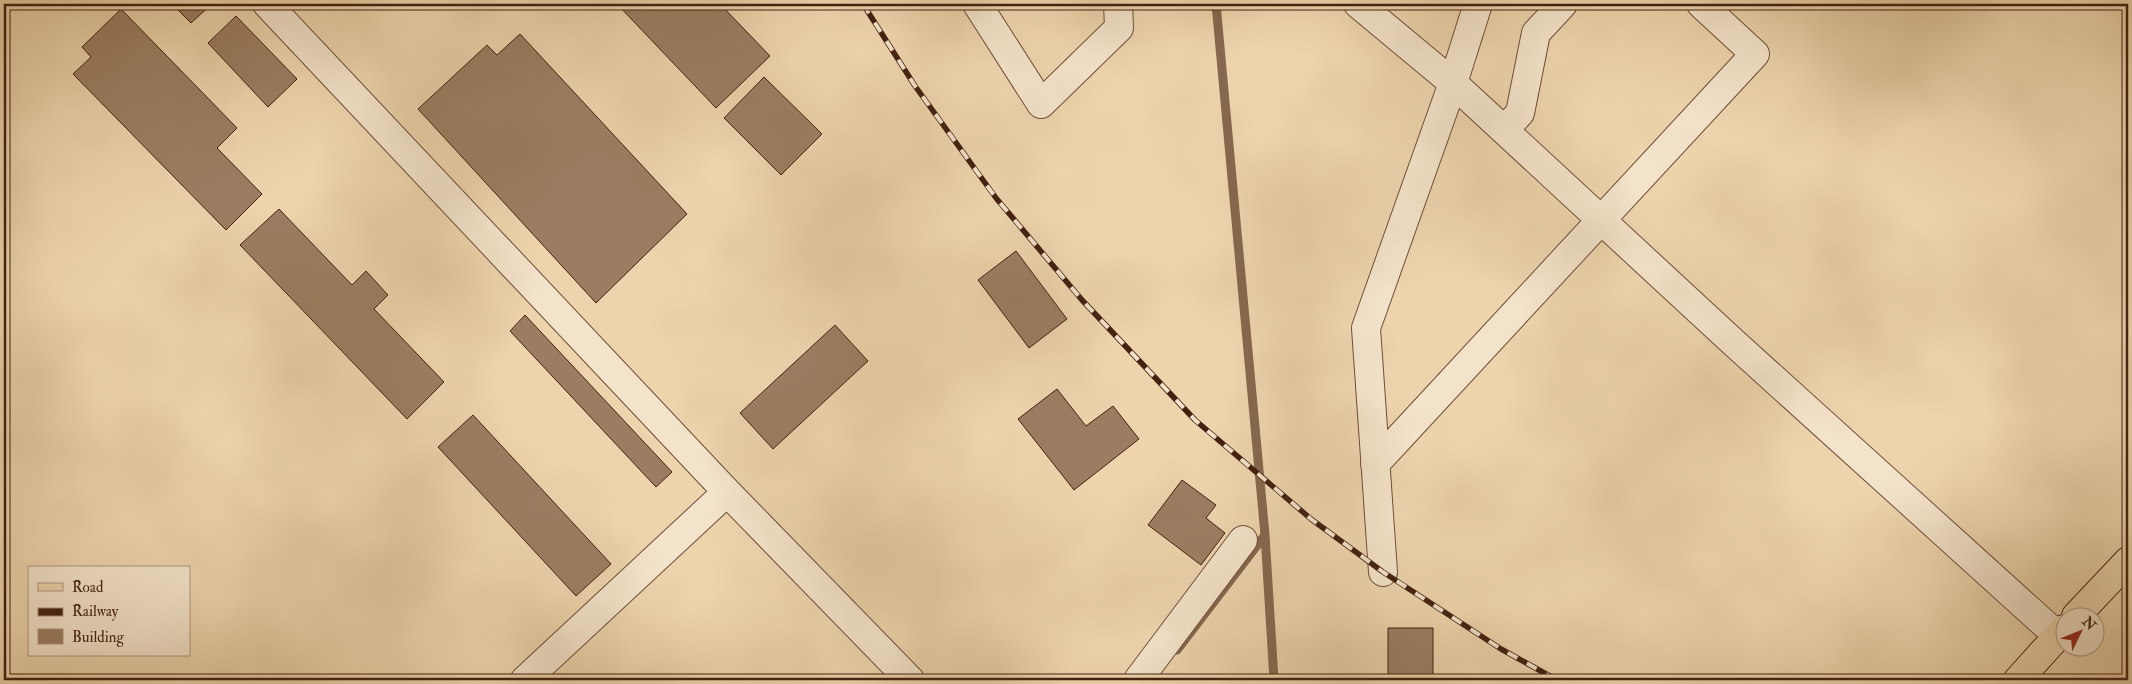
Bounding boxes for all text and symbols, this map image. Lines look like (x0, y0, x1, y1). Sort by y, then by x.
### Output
legend (28, 566, 190, 656)
text: Road (72, 578, 104, 597)
text: Railway (72, 602, 119, 621)
north arrow (2054, 606, 2104, 656)
text: N (2078, 612, 2100, 634)
text: Building (72, 628, 124, 647)

